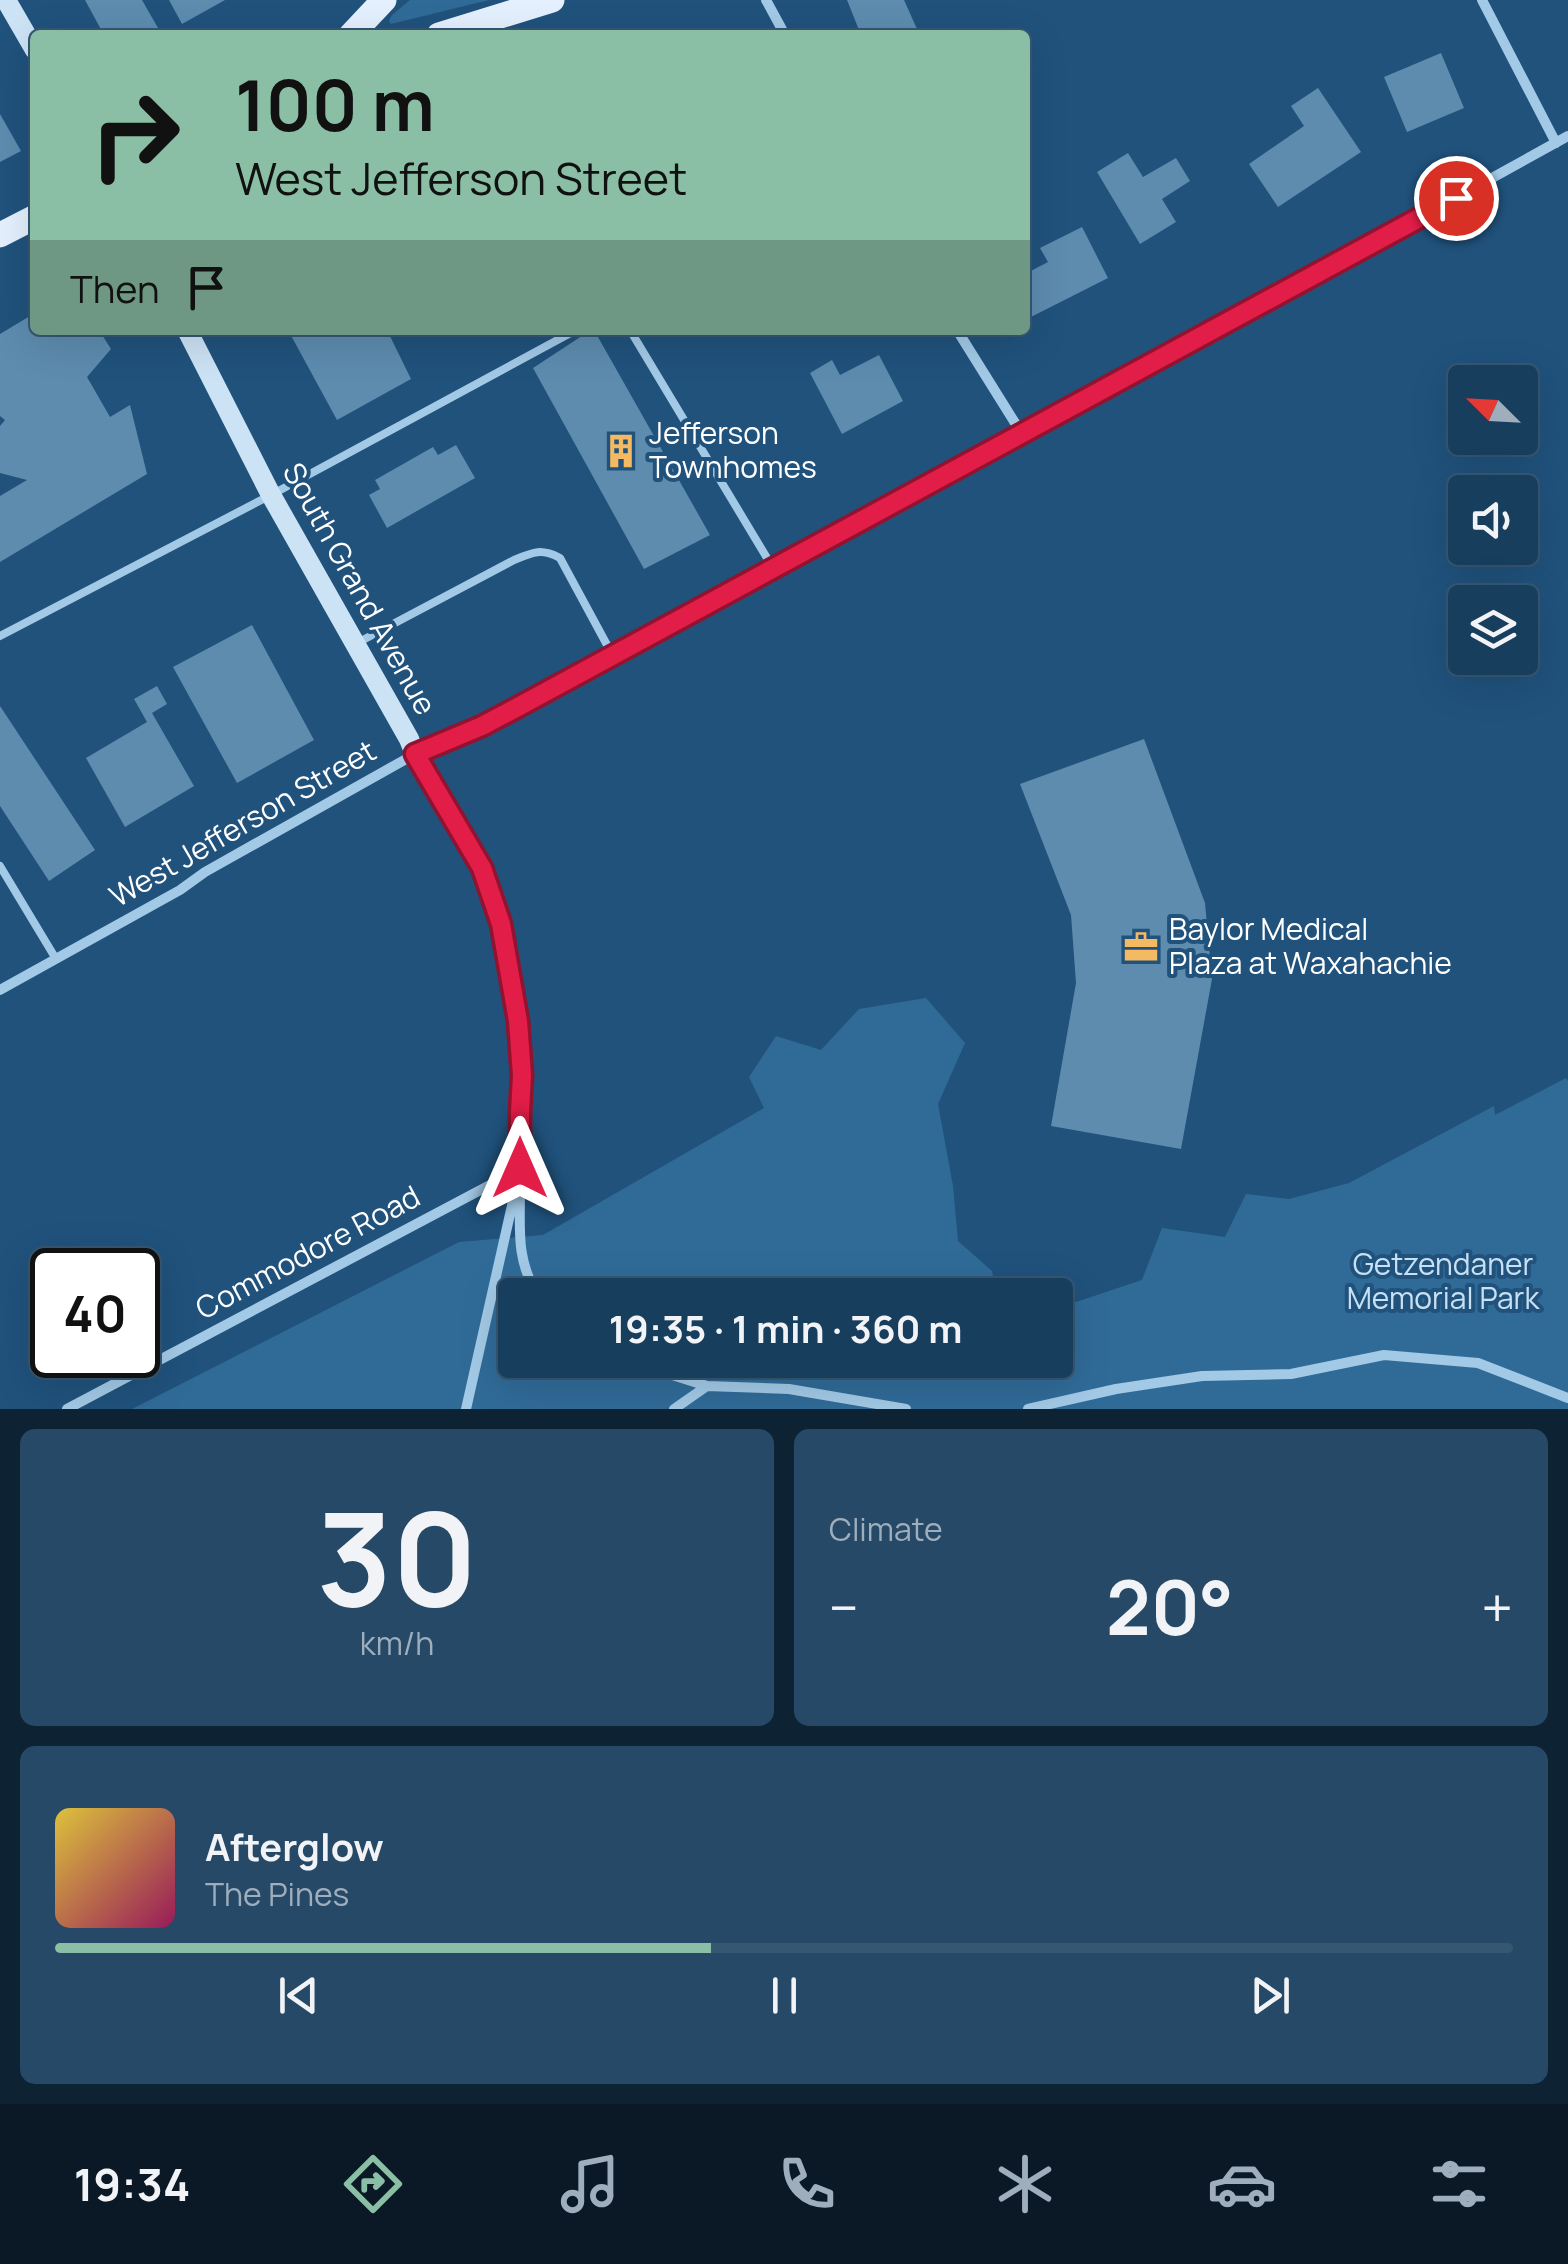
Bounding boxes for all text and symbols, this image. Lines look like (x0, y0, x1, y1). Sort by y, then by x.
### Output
text: 100 m (235, 56, 435, 152)
icon: right (70, 70, 200, 200)
text: West Jefferson Street (235, 147, 687, 209)
pin (1414, 156, 1499, 241)
icon: arrive (1429, 171, 1484, 226)
icon: arrive (179, 260, 234, 315)
text: Then (70, 262, 159, 314)
north arrow (1448, 365, 1538, 455)
map controls (1448, 365, 1538, 675)
place label: Jefferson Townhomes (649, 412, 817, 487)
building icon: Jefferson Townhomes (602, 432, 640, 470)
street label: South Grand Avenue (274, 455, 447, 722)
button: sound (1448, 475, 1538, 565)
button: layers (1448, 585, 1538, 675)
street label: West Jefferson Street (101, 730, 383, 916)
place label: Baylor Medical Plaza at Waxahachie (1169, 908, 1452, 983)
office icon: Baylor Medical Plaza at Waxahachie (1122, 928, 1160, 966)
position arrow (468, 1116, 572, 1220)
street label: Commodore Road (188, 1175, 427, 1328)
park label: Getzendaner Memorial Park (1347, 1243, 1540, 1318)
speed limit sign: 40 (30, 1248, 160, 1378)
text: 19:35 · 1 min · 360 m (609, 1302, 962, 1354)
text: 30 (316, 1467, 478, 1645)
text: Climate (829, 1507, 943, 1551)
text: 20° (1106, 1555, 1234, 1658)
text: − (829, 1569, 859, 1645)
text: + (1481, 1569, 1513, 1645)
text: km/h (360, 1621, 434, 1665)
text: Afterglow (205, 1820, 384, 1872)
text: The Pines (205, 1872, 349, 1916)
icon: previous (271, 1968, 326, 2023)
icon: pause (757, 1968, 812, 2023)
icon: next (1243, 1968, 1298, 2023)
icon: directions (338, 2149, 408, 2219)
icon: music (555, 2149, 625, 2219)
icon: phone (772, 2149, 842, 2219)
icon: climate (990, 2149, 1060, 2219)
icon: car (1207, 2149, 1277, 2219)
icon: filters (1424, 2149, 1494, 2219)
text: 19:34 (74, 2153, 190, 2215)

